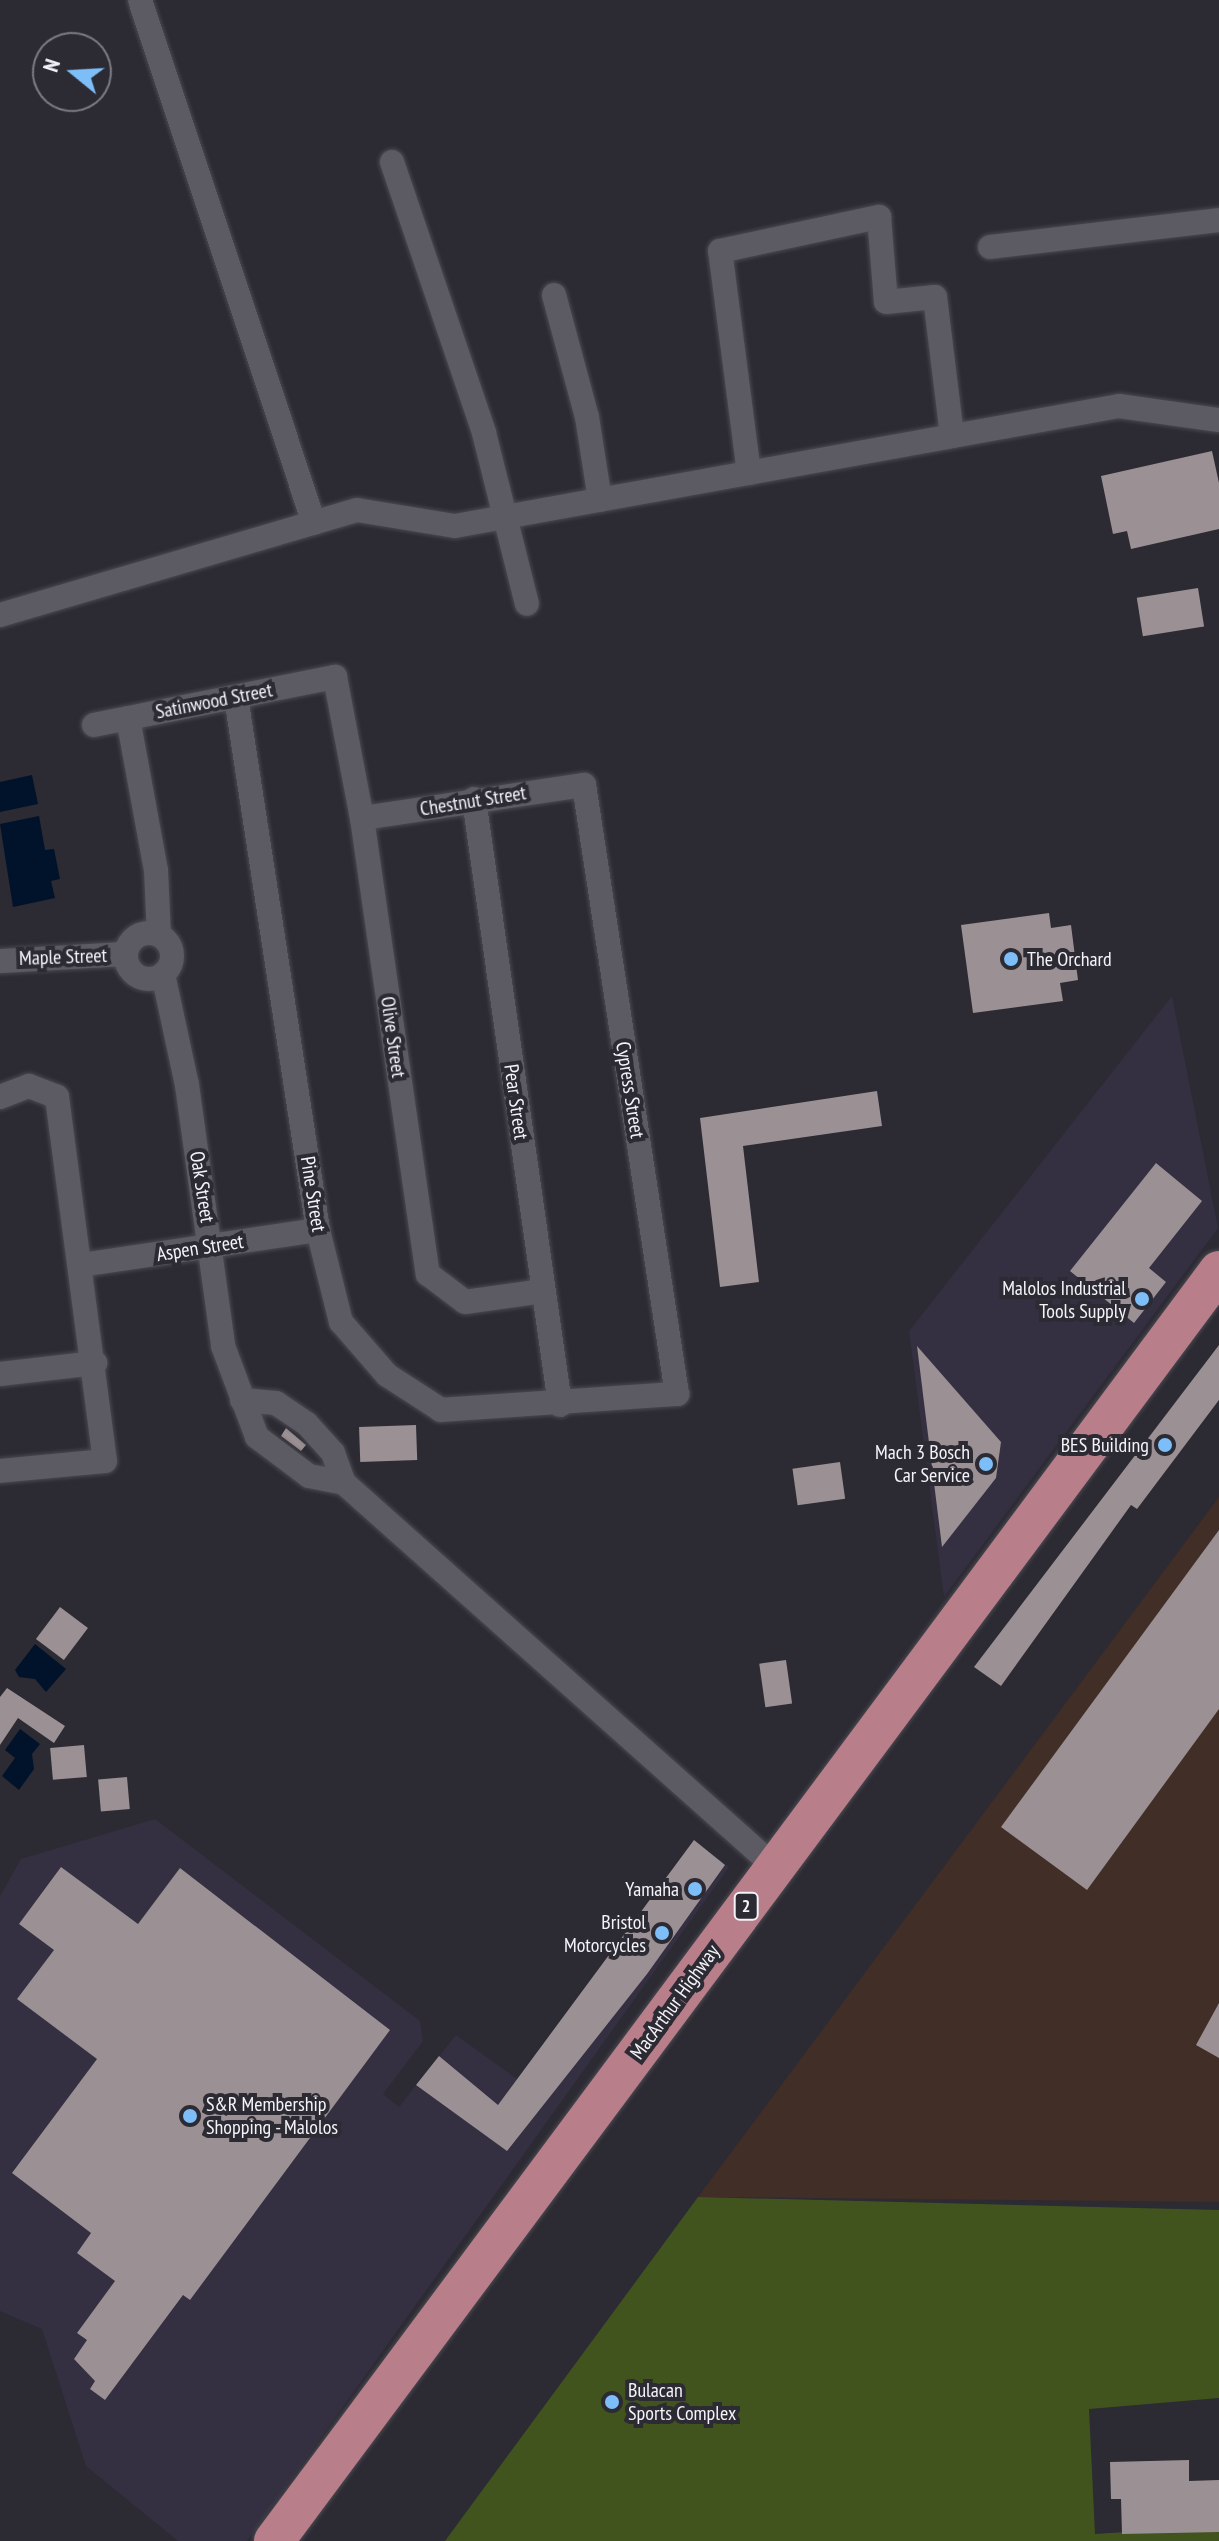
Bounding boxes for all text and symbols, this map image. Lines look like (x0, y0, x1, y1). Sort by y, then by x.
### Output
north arrow (32, 32, 112, 112)
text: N (36, 55, 66, 75)
street label: Satinwood Street (154, 678, 274, 724)
street label: Chestnut Street (418, 781, 528, 821)
street label: Maple Street (19, 943, 107, 971)
place label: The Orchard (1027, 947, 1112, 971)
marker: The Orchard (1002, 950, 1020, 968)
street label: Olive Street (375, 995, 411, 1079)
street label: Cypress Street (611, 1040, 649, 1140)
street label: Pear Street (499, 1063, 533, 1141)
street label: Oak Street (184, 1149, 220, 1225)
street label: Pine Street (295, 1155, 331, 1233)
street label: Aspen Street (155, 1229, 245, 1267)
place label: Malolos Industrial Tools Supply (1002, 1276, 1126, 1323)
marker: Malolos Industrial Tools Supply (1133, 1290, 1151, 1308)
place label: BES Building (1061, 1433, 1149, 1457)
marker: BES Building (1156, 1436, 1174, 1454)
place label: Mach 3 Bosch Car Service (875, 1440, 970, 1487)
marker: Mach 3 Bosch Car Service (977, 1455, 995, 1473)
place label: Yamaha (625, 1877, 679, 1901)
marker: Yamaha (686, 1880, 704, 1898)
road number: 2 (732, 1892, 760, 1920)
place label: Bristol Motorcycles (564, 1910, 646, 1957)
marker: Bristol Motorcycles (653, 1924, 671, 1942)
street label: MacArthur Highway (625, 1940, 725, 2064)
place label: S&R Membership Shopping - Malolos (206, 2092, 340, 2139)
marker: S&R Membership Shopping - Malolos (181, 2107, 199, 2125)
place label: Bulacan Sports Complex (628, 2378, 736, 2425)
marker: Bulacan Sports Complex (603, 2393, 621, 2411)

